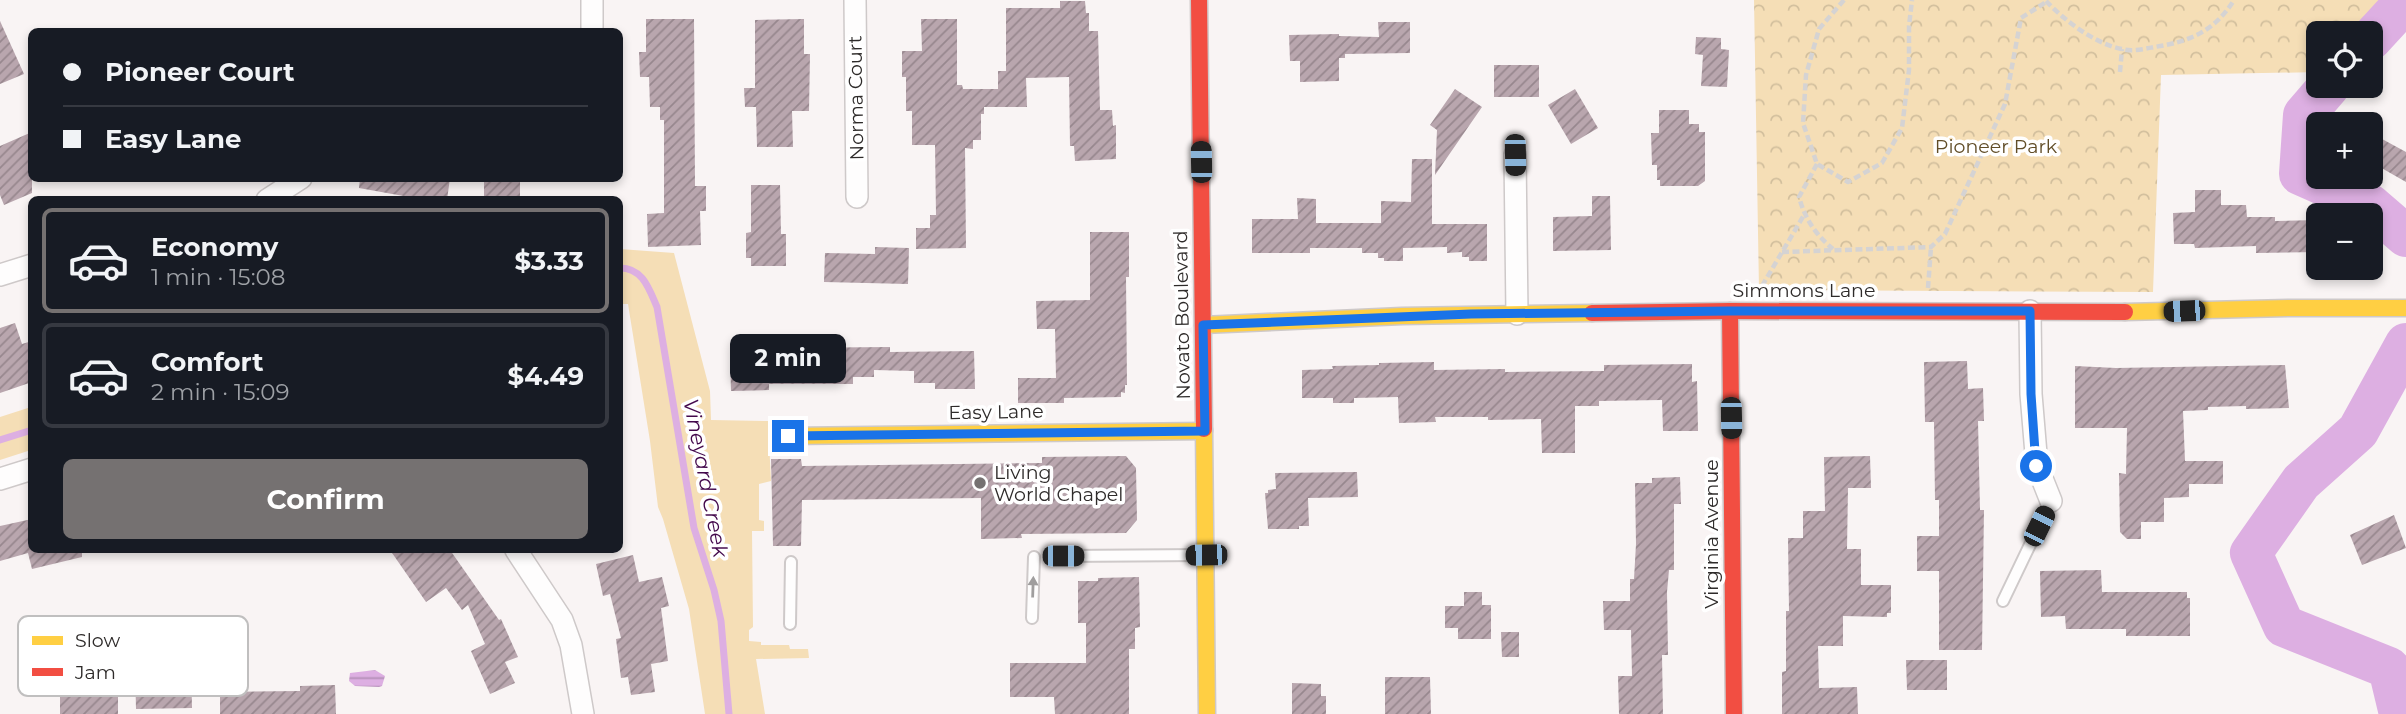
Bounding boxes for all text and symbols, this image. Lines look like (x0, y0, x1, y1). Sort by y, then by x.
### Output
map controls (2306, 21, 2383, 280)
button: locate (2306, 21, 2383, 98)
street label: Norma Court (843, 35, 869, 160)
text: Pioneer Court (105, 56, 294, 88)
button: + (2306, 112, 2383, 189)
text: Easy Lane (105, 123, 241, 155)
car (1505, 134, 1526, 176)
park label: Pioneer Park (1935, 135, 2058, 158)
car (1191, 141, 1212, 183)
button: − (2306, 203, 2383, 280)
icon: car (67, 229, 130, 292)
street label: Novato Boulevard (1169, 230, 1195, 400)
text: Economy (151, 231, 278, 263)
text: $3.33 (514, 245, 584, 277)
text: 1 min · 15:08 (151, 263, 285, 291)
street label: Simmons Lane (1733, 279, 1875, 302)
car (2163, 300, 2206, 322)
callout: 2 min (730, 334, 846, 384)
icon: car (67, 344, 130, 407)
text: 2 min (754, 344, 822, 372)
text: Comfort (151, 346, 263, 378)
text: $4.49 (508, 360, 584, 392)
text: 2 min · 15:09 (151, 378, 290, 406)
water label: Vineyard Creek (678, 397, 734, 561)
car (1721, 397, 1742, 439)
street label: Easy Lane (948, 400, 1044, 424)
route end (772, 420, 804, 452)
route start (2020, 450, 2052, 482)
button: Confirm (63, 459, 588, 539)
street label: Virginia Avenue (1700, 459, 1723, 609)
place label: Living World Chapel (994, 461, 1123, 506)
marker: Living World Chapel (972, 475, 988, 491)
car (2021, 503, 2058, 549)
car (1185, 544, 1228, 566)
car (1043, 546, 1085, 567)
one-way arrow (1028, 576, 1039, 598)
legend (18, 616, 248, 696)
text: Slow (75, 629, 120, 652)
text: Jam (74, 661, 116, 684)

